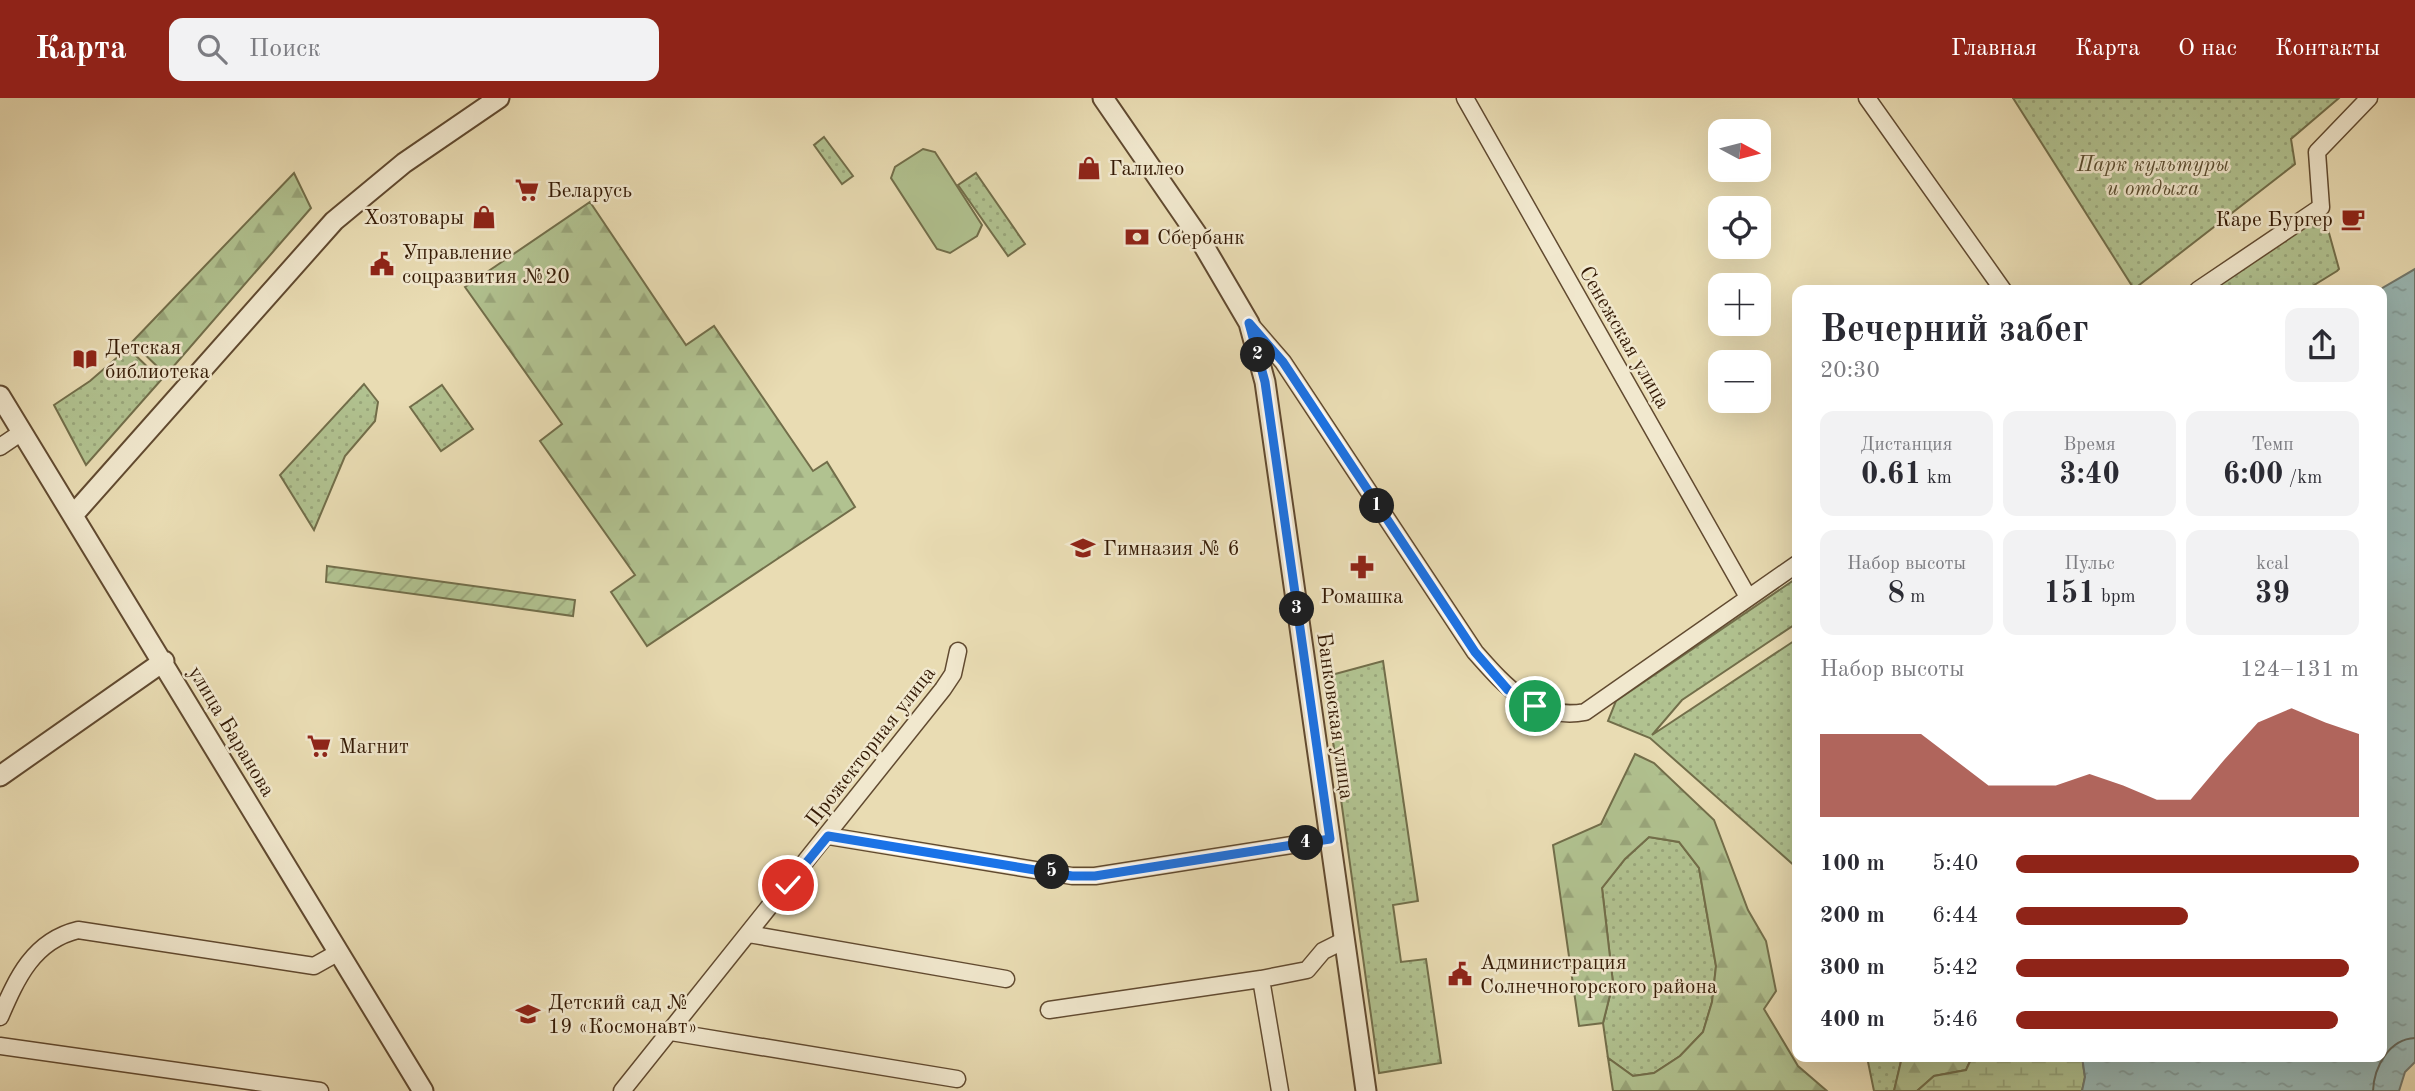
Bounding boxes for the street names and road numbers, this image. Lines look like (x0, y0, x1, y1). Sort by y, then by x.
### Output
street label: Сенежская улица (1574, 263, 1673, 413)
street label: Банковская улица (1312, 631, 1357, 801)
street label: улица Баранова (183, 663, 278, 801)
street label: Прожекторная улица (802, 663, 940, 831)

